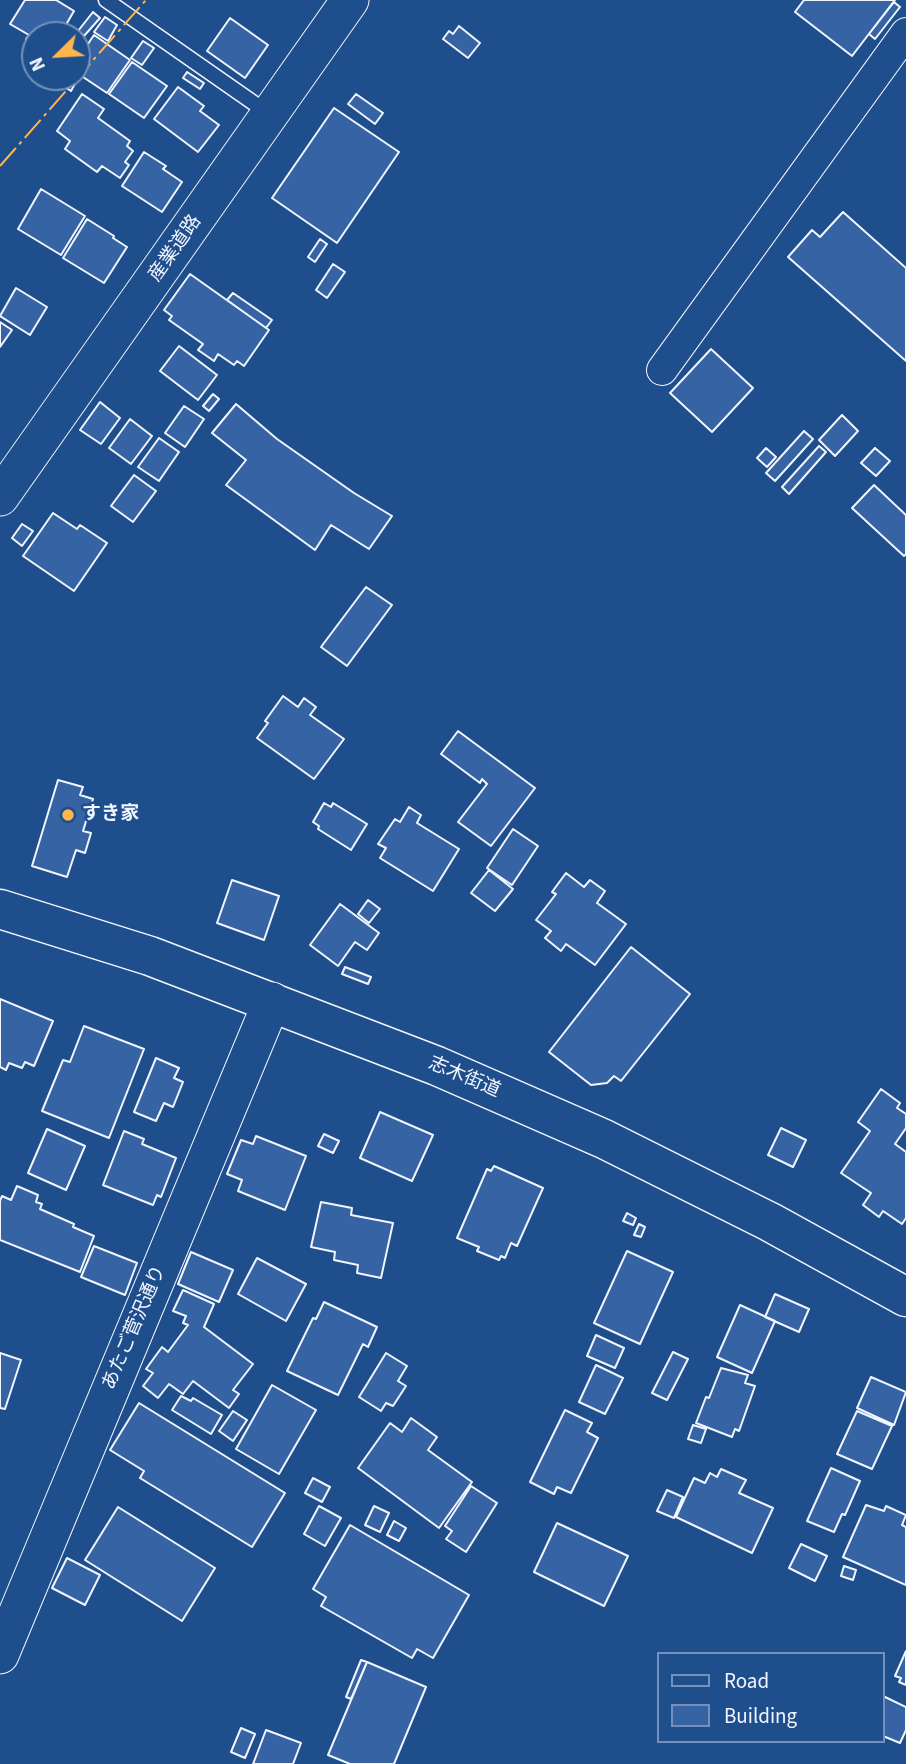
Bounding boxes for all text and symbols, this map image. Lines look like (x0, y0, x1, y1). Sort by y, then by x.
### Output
north arrow (21, 21, 91, 91)
text: N (23, 53, 53, 75)
street label: 産業道路 (145, 211, 207, 287)
place label: すき家 (82, 804, 139, 826)
marker: すき家 (60, 807, 76, 823)
street label: 志木街道 (425, 1053, 503, 1103)
street label: あたご菅沢通り (99, 1262, 171, 1394)
legend (657, 1652, 885, 1743)
text: Road (724, 1666, 769, 1696)
text: Building (724, 1701, 797, 1731)

